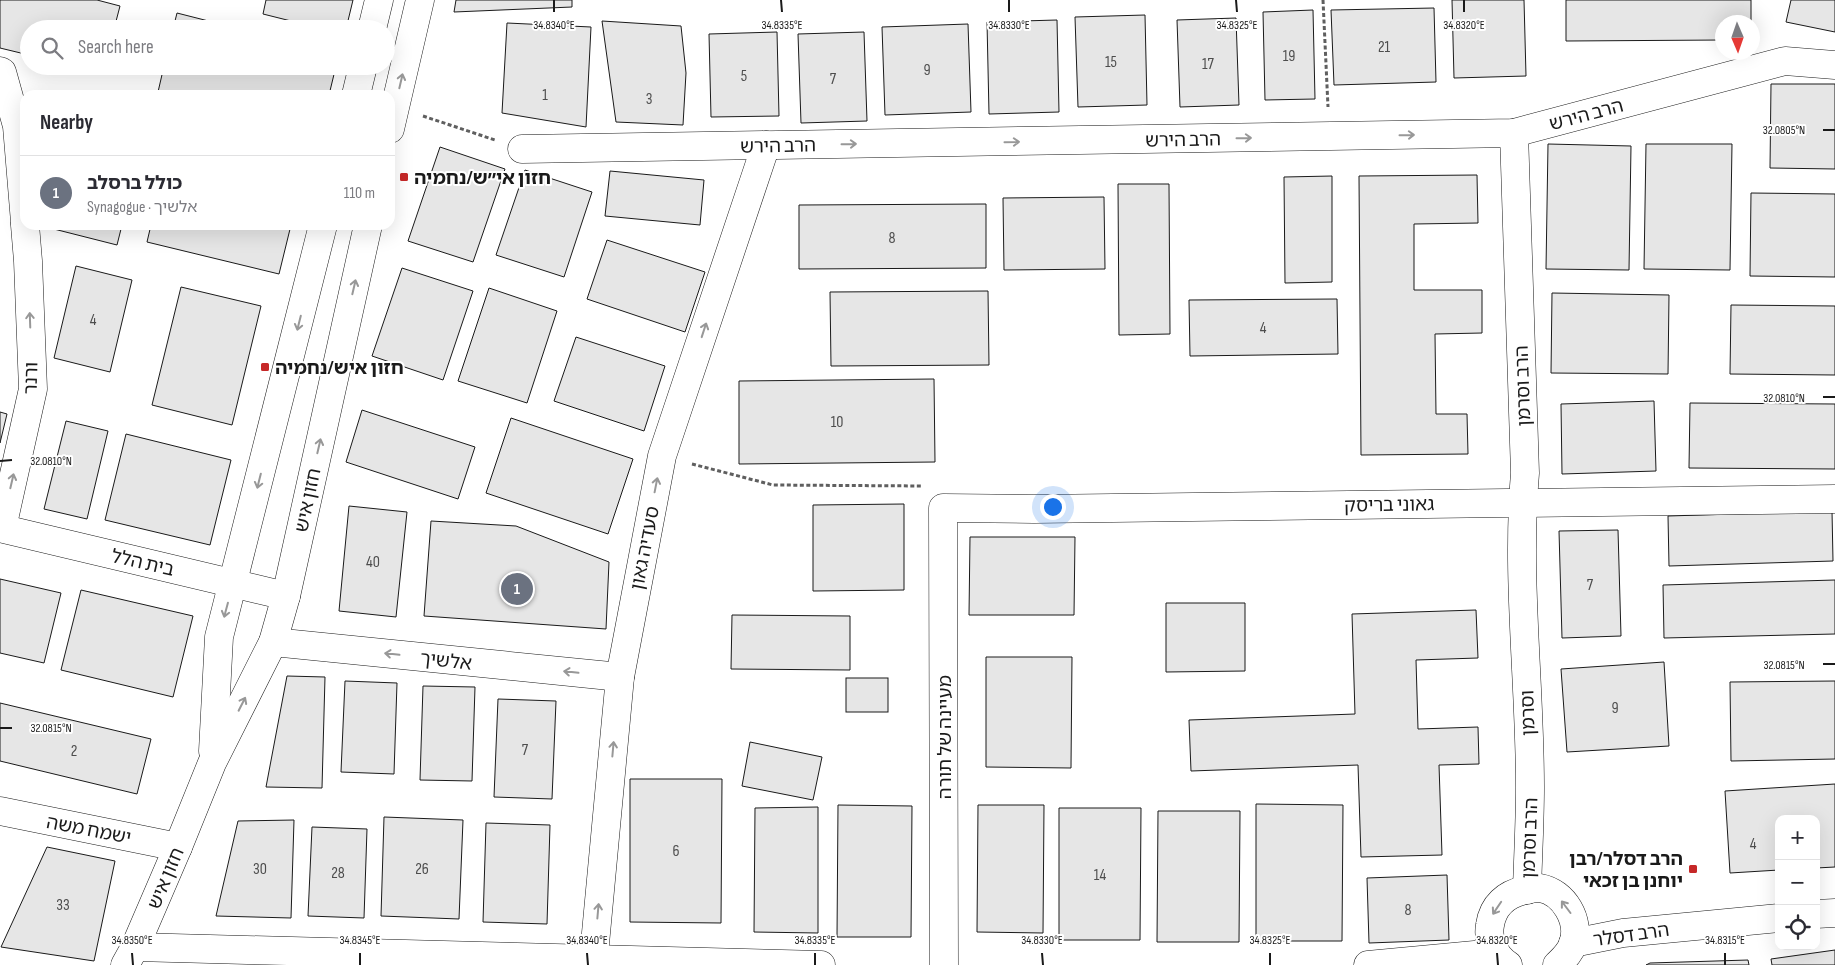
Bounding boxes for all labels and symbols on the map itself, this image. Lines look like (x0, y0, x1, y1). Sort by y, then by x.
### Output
north arrow (1715, 15, 1760, 60)
text: 34.8340°E (533, 18, 575, 33)
text: 34.8335°E (762, 18, 803, 33)
text: 34.8330°E (988, 18, 1030, 33)
text: 34.8325°E (1217, 18, 1257, 33)
text: 34.8320°E (1443, 18, 1485, 33)
house number: 21 (1378, 38, 1391, 57)
house number: 19 (1283, 47, 1295, 66)
house number: 15 (1105, 53, 1117, 72)
house number: 17 (1202, 55, 1215, 74)
house number: 9 (923, 61, 931, 80)
house number: 5 (741, 67, 747, 86)
house number: 7 (830, 70, 837, 89)
one-way arrow (397, 74, 406, 90)
house number: 1 (542, 86, 548, 105)
house number: 3 (646, 90, 652, 109)
street label: הרב הירש (1547, 95, 1626, 136)
text: 32.0805°N (1763, 123, 1805, 138)
street label: הרב הירש (1145, 128, 1221, 153)
one-way arrow (1398, 130, 1414, 140)
one-way arrow (1236, 133, 1252, 143)
street label: הרב הירש (740, 134, 816, 159)
one-way arrow (1003, 137, 1019, 146)
one-way arrow (841, 139, 857, 149)
place label: חזון אי״ש/נחמיה (414, 167, 551, 190)
marker: חזון אי״ש/נחמיה (398, 171, 410, 183)
house number: 8 (888, 229, 896, 248)
one-way arrow (350, 279, 360, 295)
house number: 4 (90, 311, 97, 330)
one-way arrow (26, 313, 35, 329)
one-way arrow (293, 315, 303, 331)
house number: 4 (1260, 319, 1267, 338)
one-way arrow (700, 323, 709, 338)
street label: הרב וסרמן (1511, 345, 1536, 427)
place label: חזון איש/נחמיה (275, 357, 404, 380)
street label: ורנר (19, 361, 44, 395)
marker: חזון איש/נחמיה (259, 361, 271, 373)
text: 32.0810°N (1763, 391, 1805, 406)
house number: 10 (831, 413, 843, 432)
one-way arrow (315, 438, 324, 454)
text: 32.0810°N (30, 454, 72, 469)
street label: חזון איש (290, 466, 326, 534)
one-way arrow (254, 472, 263, 488)
one-way arrow (8, 473, 17, 489)
one-way arrow (652, 477, 662, 493)
street label: גאוני בריסק (1344, 493, 1434, 518)
your location (1040, 494, 1066, 520)
street label: סעדיה גאון (626, 504, 665, 592)
street label: בית הלל (109, 545, 176, 582)
house number: 40 (366, 553, 380, 572)
pin: 1 (501, 570, 533, 608)
house number: 7 (1587, 576, 1594, 595)
one-way arrow (221, 602, 231, 618)
street label: אלשיך (419, 647, 473, 676)
one-way arrow (384, 649, 400, 659)
text: 32.0815°N (1763, 658, 1805, 673)
one-way arrow (564, 667, 580, 677)
street label: מעיינה של תורה (934, 675, 957, 799)
street label: וסרמן (1516, 689, 1541, 736)
one-way arrow (237, 696, 247, 711)
house number: 9 (1611, 699, 1619, 718)
text: 32.0815°N (30, 721, 72, 736)
house number: 7 (522, 741, 529, 760)
one-way arrow (608, 741, 618, 757)
house number: 2 (71, 742, 77, 761)
street label: הרב וסרמן (1518, 797, 1543, 879)
street label: ישמח משה (44, 811, 133, 850)
house number: 4 (1750, 835, 1757, 854)
house number: 6 (672, 842, 680, 861)
street label: חזון איש (143, 844, 190, 913)
place label: הרב דסלר/רבן יוחנן בן זכאי (1569, 848, 1683, 893)
house number: 30 (253, 860, 267, 879)
house number: 26 (415, 860, 429, 879)
marker: הרב דסלר/רבן יוחנן בן זכאי (1687, 863, 1699, 875)
house number: 28 (331, 864, 345, 883)
house number: 14 (1094, 866, 1106, 885)
house number: 33 (56, 896, 70, 915)
one-way arrow (1561, 900, 1571, 914)
house number: 8 (1404, 901, 1412, 920)
one-way arrow (1492, 901, 1502, 915)
one-way arrow (593, 903, 603, 919)
street label: הרב דסלר (1592, 919, 1671, 952)
text: 34.8350°E (111, 933, 153, 948)
text: 34.8345°E (340, 933, 381, 948)
text: 34.8340°E (566, 933, 608, 948)
text: 34.8335°E (795, 933, 836, 948)
text: 34.8330°E (1021, 933, 1063, 948)
text: 34.8325°E (1250, 933, 1290, 948)
text: 34.8320°E (1476, 933, 1518, 948)
text: 34.8315°E (1705, 933, 1745, 948)

